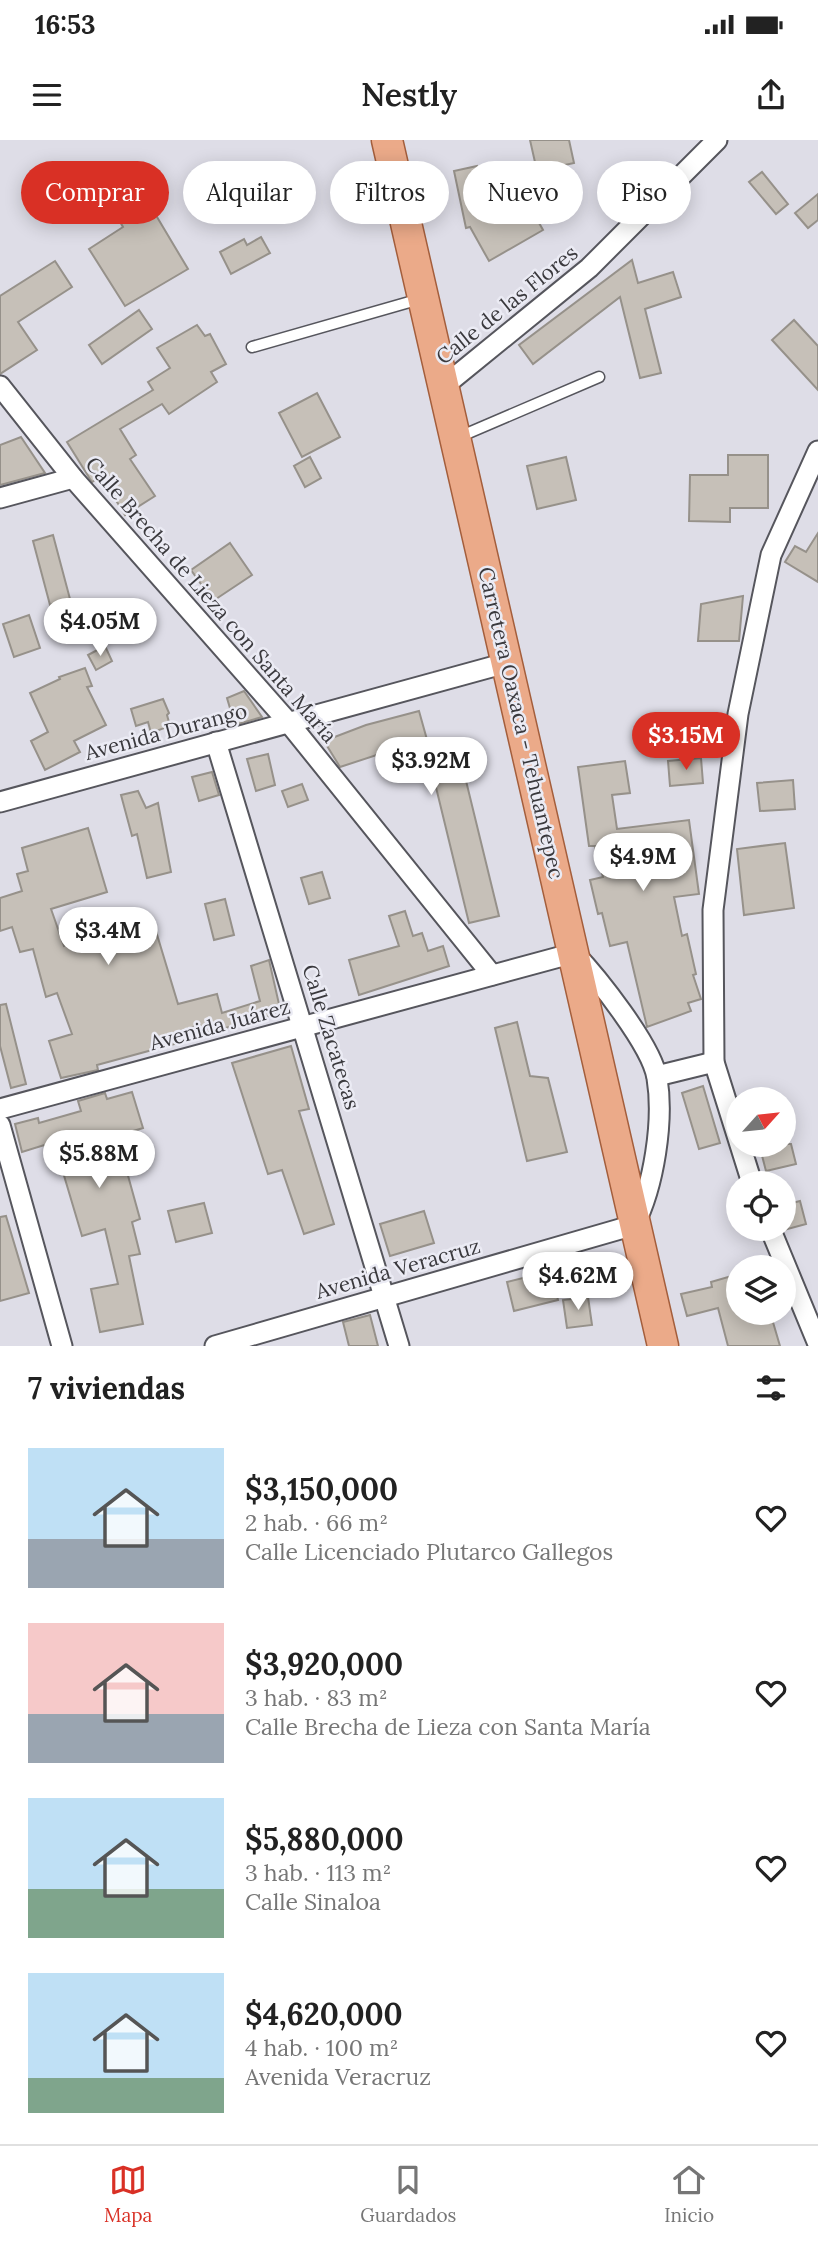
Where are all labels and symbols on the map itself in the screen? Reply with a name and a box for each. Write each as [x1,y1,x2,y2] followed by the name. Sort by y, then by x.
[430,239,583,370] street label: Calle de las Flores
[80,451,343,748] street label: Calle Brecha de Lieza con Santa María
[472,564,571,881] street label: Carretera Oaxaca - Tehuantepec
[43,598,157,658] pin: $4.05M
[81,697,250,766] street label: Avenida Durango
[629,712,743,772] pin: $3.15M
[374,738,488,797] pin: $3.92M
[594,834,692,893] pin: $4.9M
[59,908,157,967] pin: $3.4M
[297,961,366,1113] street label: Calle Zacatecas
[146,993,293,1057] street label: Avenida Juárez
[726,1087,796,1157] north arrow
[42,1130,156,1190] pin: $5.88M
[312,1232,483,1305] street label: Avenida Veracruz
[521,1252,635,1312] pin: $4.62M

